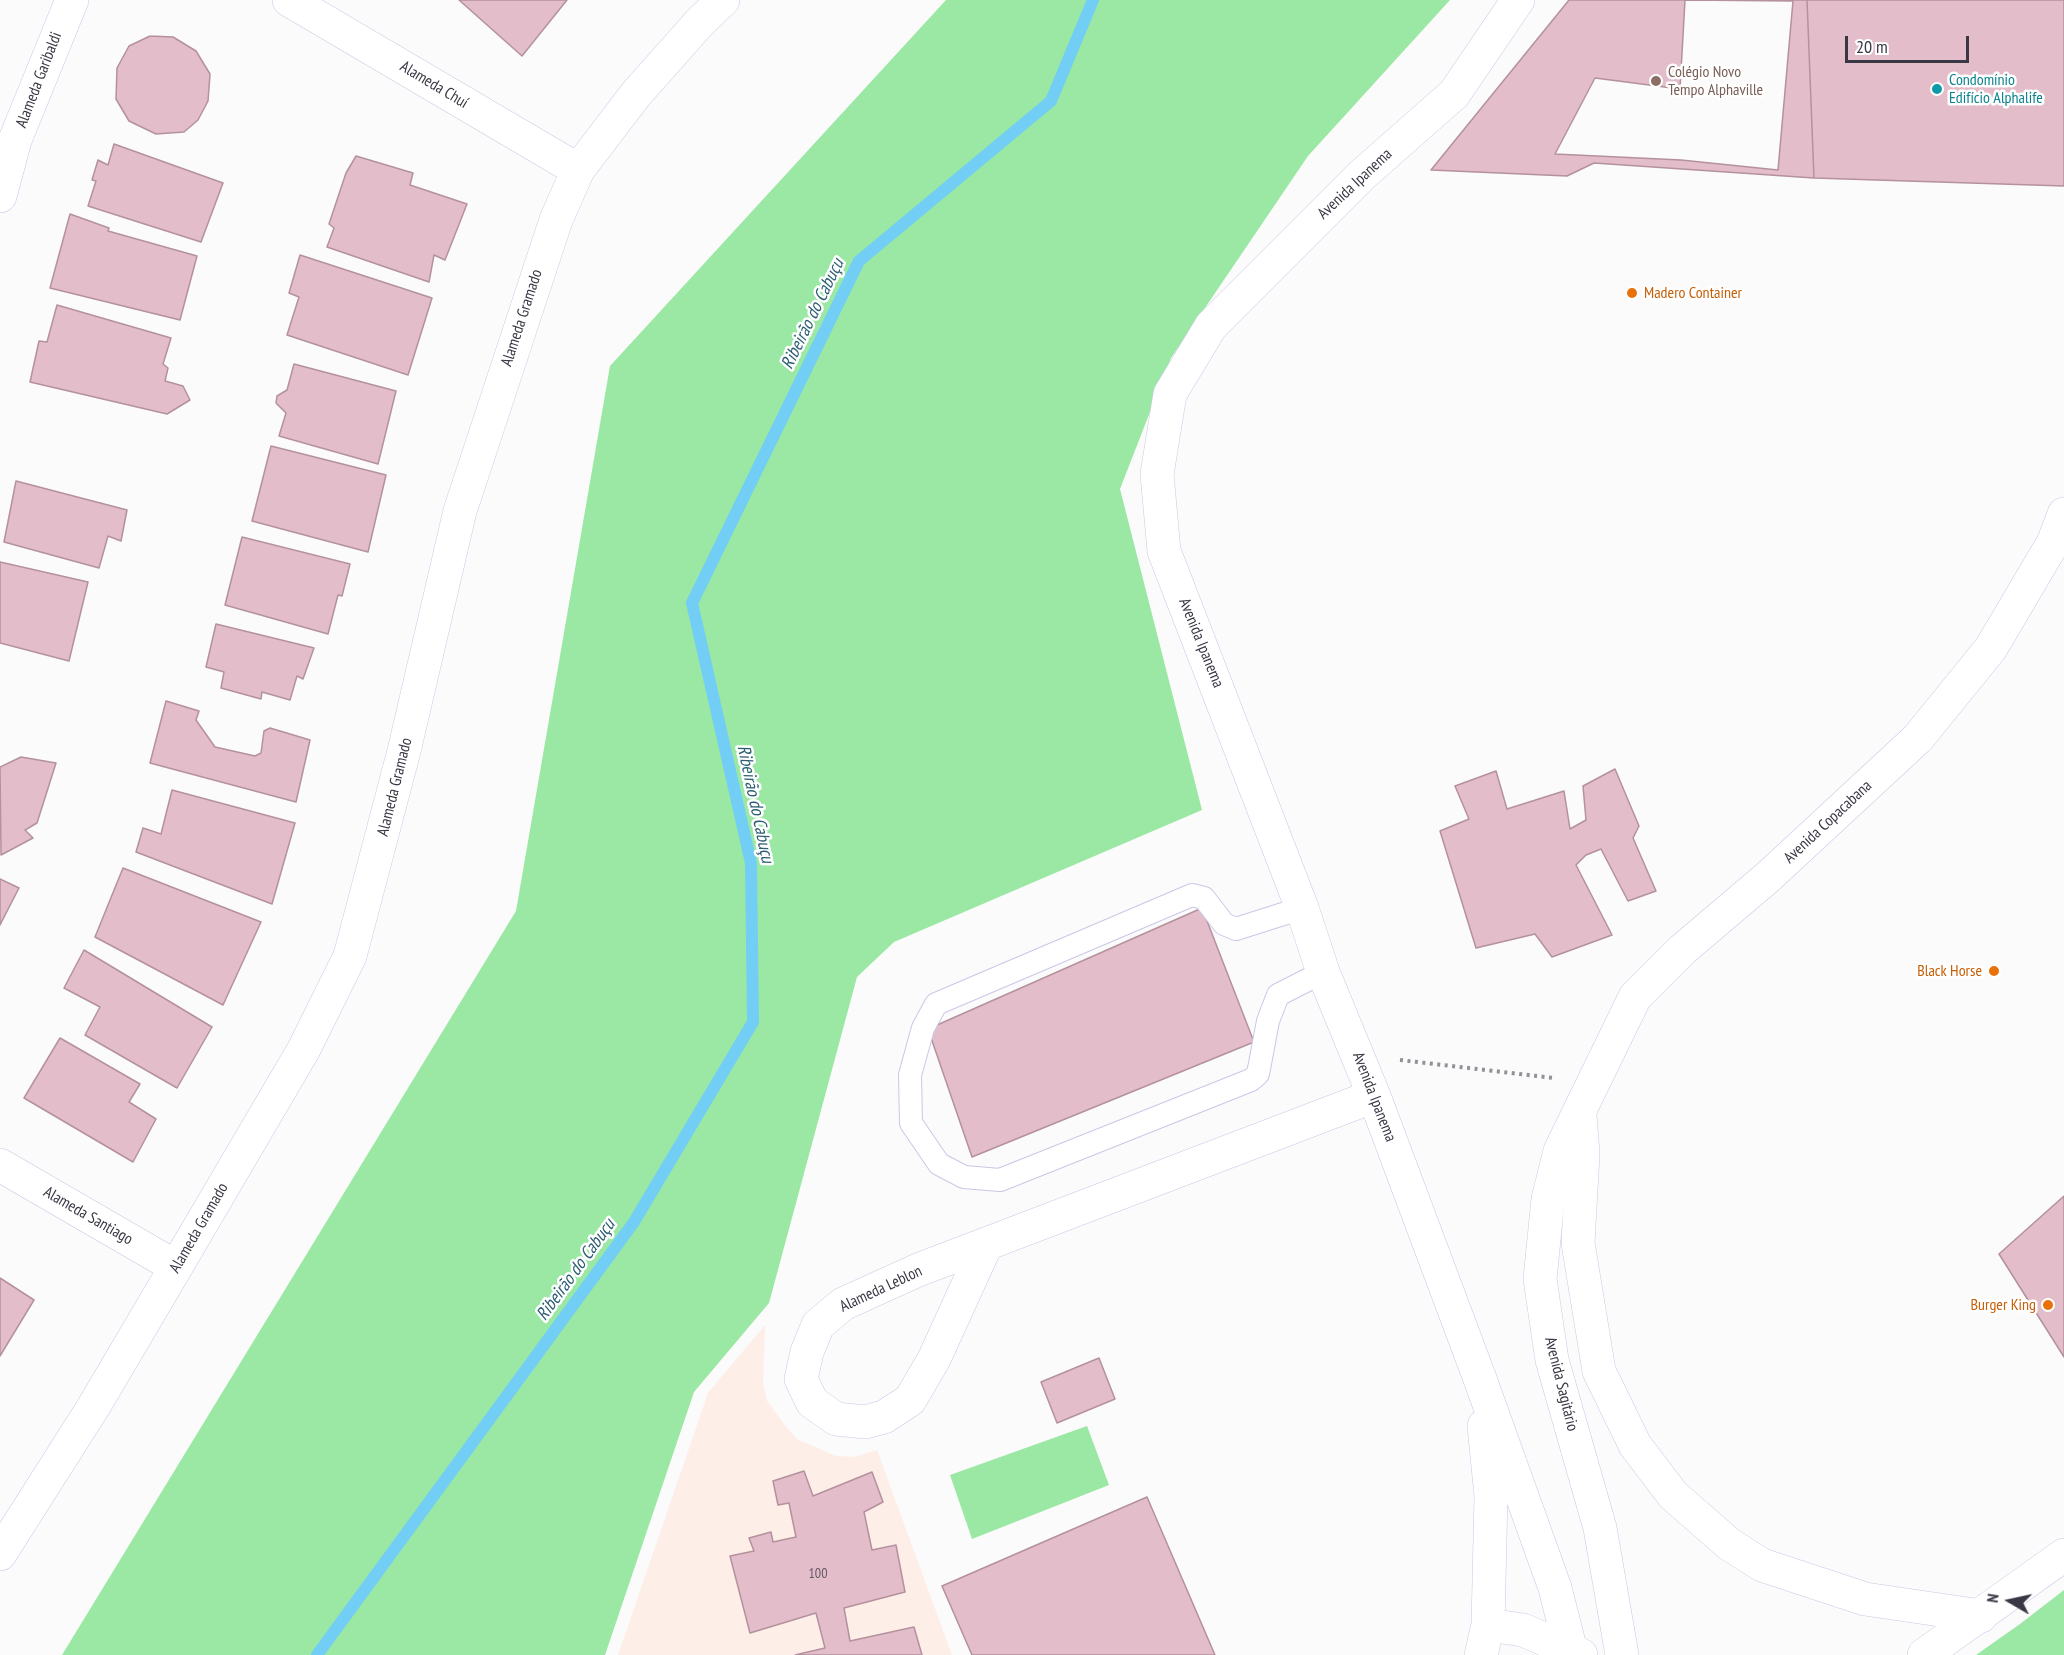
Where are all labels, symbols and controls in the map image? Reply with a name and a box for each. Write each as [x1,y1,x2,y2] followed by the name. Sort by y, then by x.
[1848,24,1972,62] scale bar
[12,29,66,131] street label: Alameda Garibaldi
[1856,35,1888,58] text: 20 m
[396,57,472,113] street label: Alameda Chuí
[1668,62,1763,100] place label: Colégio Novo Tempo Alphaville
[1949,70,2043,108] place label: Condomínio Edifício Alphalife
[1649,74,1663,88] marker: Colégio Novo Tempo Alphaville
[1930,82,1944,96] marker: Condomínio Edifício Alphalife
[1314,145,1396,223] street label: Avenida Ipanema
[777,255,849,373] water label: Ribeirão do Cabuçu
[497,267,547,369] street label: Alameda Gramado
[1644,283,1742,303] place label: Madero Container
[1625,286,1639,300] marker: Madero Container
[1174,596,1228,690] street label: Avenida Ipanema
[373,736,417,838] street label: Alameda Gramado
[732,743,778,865] water label: Ribeirão do Cabuçu
[1780,776,1876,868] street label: Avenida Copacabana
[1917,961,1982,981] place label: Black Horse
[1987,964,2001,978] marker: Black Horse
[1348,1049,1400,1145] street label: Avenida Ipanema
[165,1180,233,1276] street label: Alameda Gramado
[40,1183,136,1249] street label: Alameda Santiago
[532,1215,620,1325] water label: Ribeirão do Cabuçu
[837,1262,925,1316] street label: Alameda Leblon
[1971,1295,2036,1315] place label: Burger King
[2041,1298,2055,1312] marker: Burger King
[1540,1335,1582,1433] street label: Avenida Sagitário
[809,1566,827,1582] house number: 100
[1980,1571,2040,1631] north arrow
[1982,1592,2003,1604] text: N

